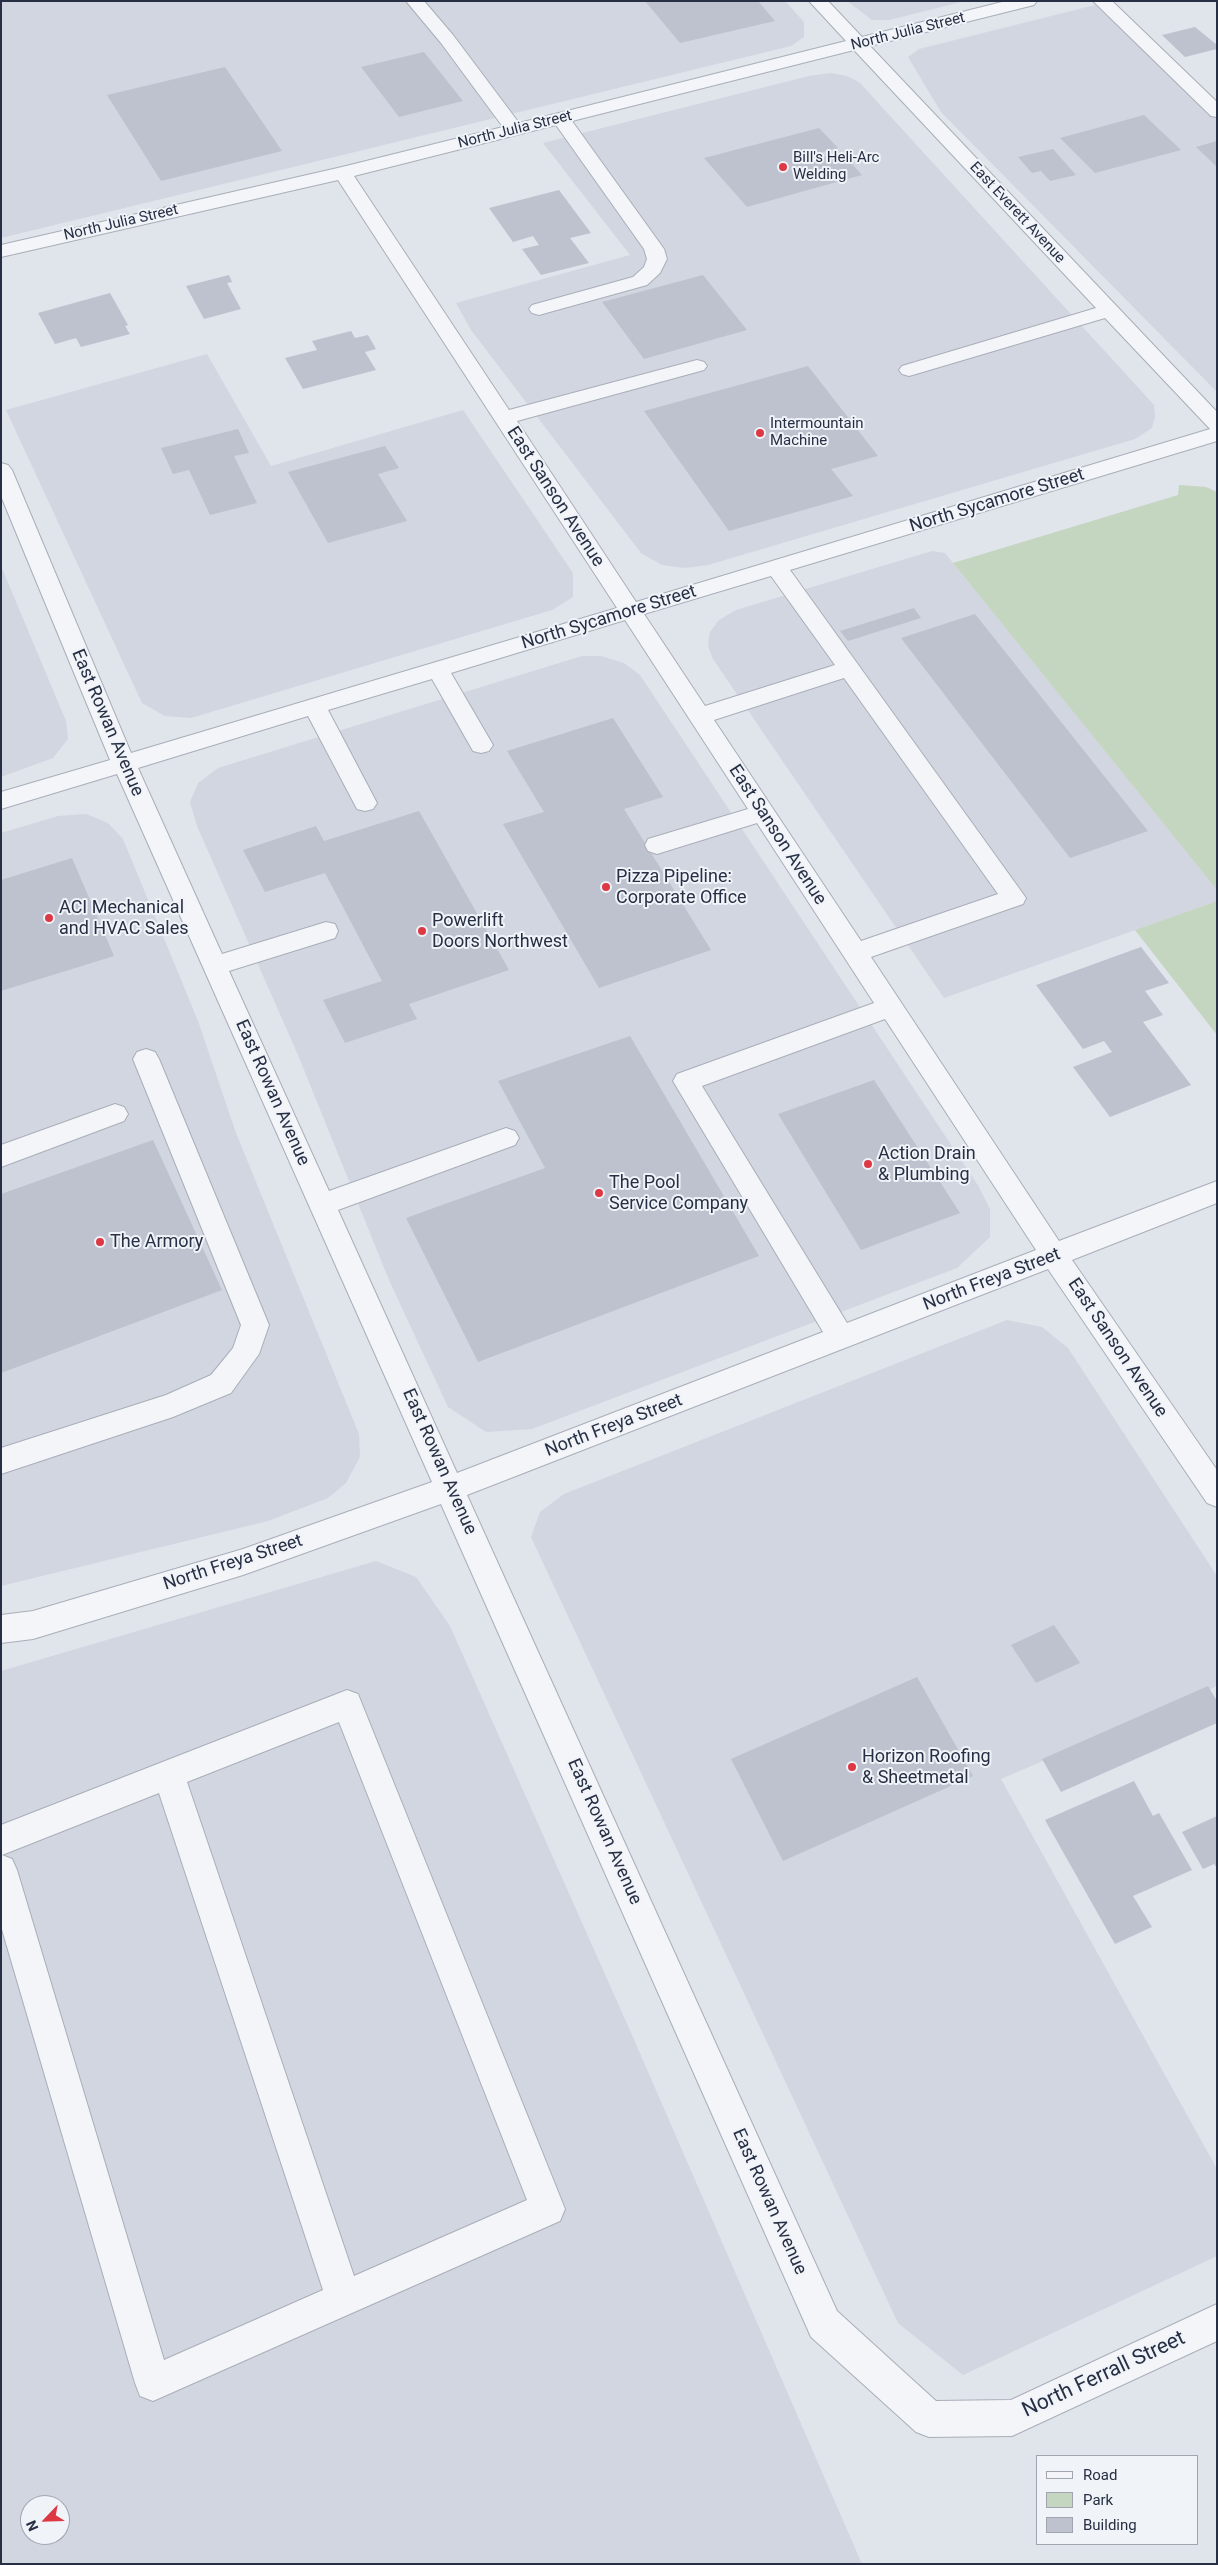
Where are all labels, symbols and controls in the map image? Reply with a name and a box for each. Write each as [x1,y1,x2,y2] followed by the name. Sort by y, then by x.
[849,9,967,55] street label: North Julia Street
[456,107,574,153] street label: North Julia Street
[793,149,879,184] place label: Bill's Heli-Arc Welding
[965,159,1069,267] street label: East Everett Avenue
[777,161,789,173] marker: Bill's Heli-Arc Welding
[62,201,180,245] street label: North Julia Street
[770,415,864,450] place label: Intermountain Machine
[502,423,608,571] street label: East Sanson Avenue
[754,427,766,439] marker: Intermountain Machine
[907,464,1087,538] street label: North Sycamore Street
[519,581,699,655] street label: North Sycamore Street
[66,646,148,800] street label: East Rowan Avenue
[724,761,830,909] street label: East Sanson Avenue
[616,866,747,909] place label: Pizza Pipeline: Corporate Office
[600,881,612,893] marker: Pizza Pipeline: Corporate Office
[59,897,189,940] place label: ACI Mechanical and HVAC Sales
[432,910,568,952] place label: Powerlift Doors Northwest
[43,912,55,924] marker: ACI Mechanical and HVAC Sales
[416,925,428,937] marker: Powerlift Doors Northwest
[230,1017,314,1169] street label: East Rowan Avenue
[878,1143,976,1186] place label: Action Drain & Plumbing
[862,1158,874,1170] marker: Action Drain & Plumbing
[609,1172,748,1214] place label: The Pool Service Company
[593,1187,605,1199] marker: The Pool Service Company
[110,1231,203,1253] place label: The Armory
[94,1236,106,1248] marker: The Armory
[920,1244,1064,1316] street label: North Freya Street
[1062,1274,1172,1422] street label: East Sanson Avenue
[397,1386,481,1538] street label: East Rowan Avenue
[542,1390,686,1462] street label: North Freya Street
[161,1530,305,1596] street label: North Freya Street
[862,1746,991,1788] place label: Horizon Roofing & Sheetmetal
[562,1756,646,1908] street label: East Rowan Avenue
[846,1761,858,1773] marker: Horizon Roofing & Sheetmetal
[727,2126,811,2278] street label: East Rowan Avenue
[1019,2326,1189,2424] street label: North Ferrall Street
[1036,2455,1198,2545] legend
[1083,2466,1117,2484] text: Road
[1083,2491,1113,2509] text: Park
[20,2495,70,2545] north arrow
[1083,2516,1137,2534] text: Building
[23,2518,42,2533] text: N

